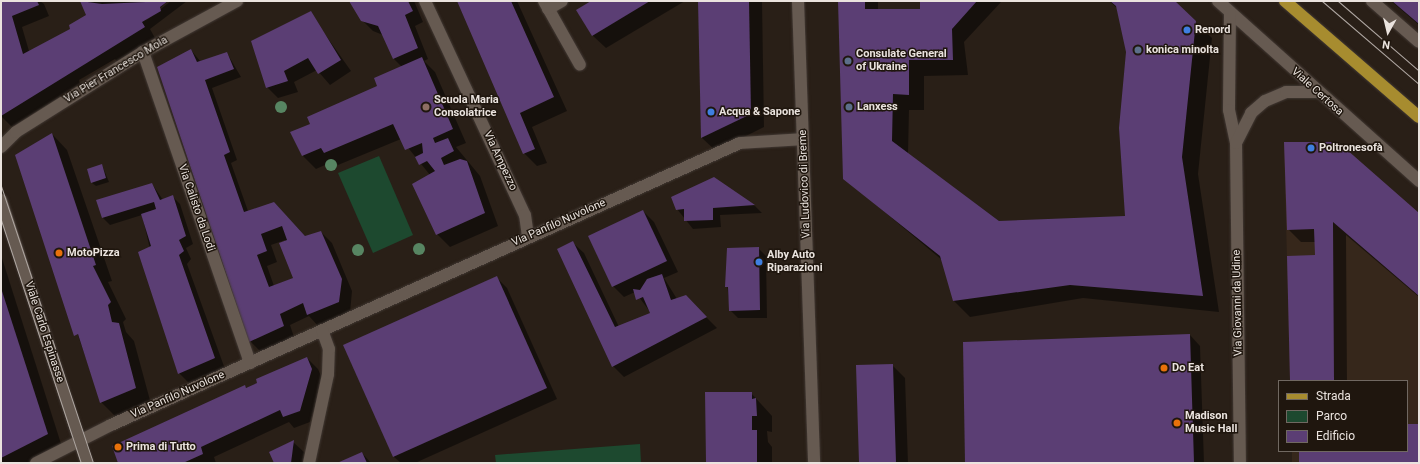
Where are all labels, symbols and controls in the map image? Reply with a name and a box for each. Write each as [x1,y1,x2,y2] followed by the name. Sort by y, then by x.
[1368,12,1408,52] north arrow
[1195,23,1230,37] place label: Renord
[1182,25,1192,35] marker: Renord
[62,34,170,106] street label: Via Pier Francesco Mola
[1382,37,1391,51] text: N
[1146,43,1219,57] place label: konica minolta
[1133,45,1143,55] marker: konica minolta
[856,48,947,74] place label: Consulate General of Ukraine
[843,56,853,66] marker: Consulate General of Ukraine
[1288,65,1346,119] street label: Viale Certosa
[434,94,499,120] place label: Scuola Maria Consolatrice
[857,100,898,114] place label: Lanxess
[421,102,431,112] marker: Scuola Maria Consolatrice
[844,102,854,112] marker: Lanxess
[719,105,800,119] place label: Acqua & Sapone
[706,107,716,117] marker: Acqua & Sapone
[480,129,520,193] street label: Via Ampezzo
[797,129,813,239] street label: Via Ludovico di Breme
[1319,141,1383,155] place label: Poltronesofà
[1306,143,1316,153] marker: Poltronesofà
[175,163,217,253] street label: Via Calisto da Lodi
[510,196,608,250] street label: Via Panfilo Nuvolone
[67,246,120,260] place label: MotoPizza
[54,248,64,258] marker: MotoPizza
[767,249,823,275] place label: Alby Auto Riparazioni
[1230,250,1246,356] street label: Via Giovanni da Udine
[754,257,764,267] marker: Alby Auto Riparazioni
[21,280,67,384] street label: Viale Carlo Espinasse
[1172,361,1204,375] place label: Do Eat
[1159,363,1169,373] marker: Do Eat
[129,368,227,422] street label: Via Panfilo Nuvolone
[1278,380,1408,452] legend
[1316,389,1351,403] text: Strada
[1316,409,1347,423] text: Parco
[1185,410,1237,436] place label: Madison Music Hall
[1172,418,1182,428] marker: Madison Music Hall
[1316,429,1355,443] text: Edificio
[126,440,196,454] place label: Prima di Tutto
[113,442,123,452] marker: Prima di Tutto

